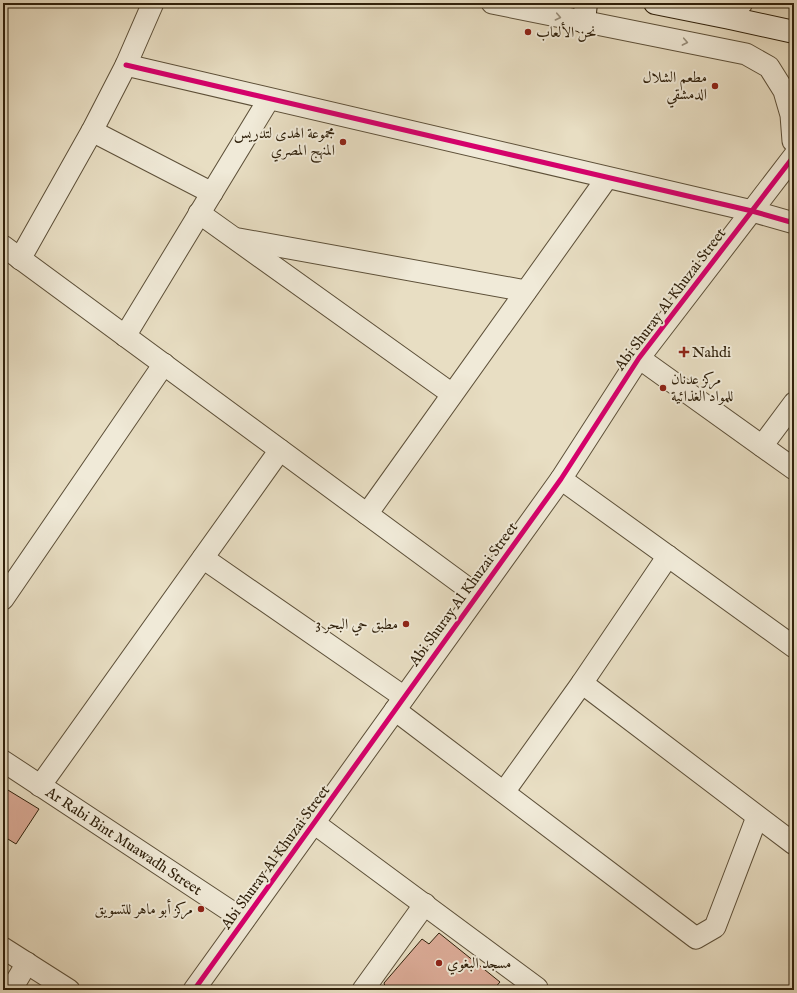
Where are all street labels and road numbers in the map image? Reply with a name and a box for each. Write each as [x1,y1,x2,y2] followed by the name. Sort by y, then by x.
[610,224,730,375] street label: Abi Shuray Al Khuzai Street
[404,519,522,671] street label: Abi Shuray Al Khuzai Street
[41,782,205,900] street label: Ar Rabi Bint Muawadh Street
[216,782,334,934] street label: Abi Shuray Al Khuzai Street

